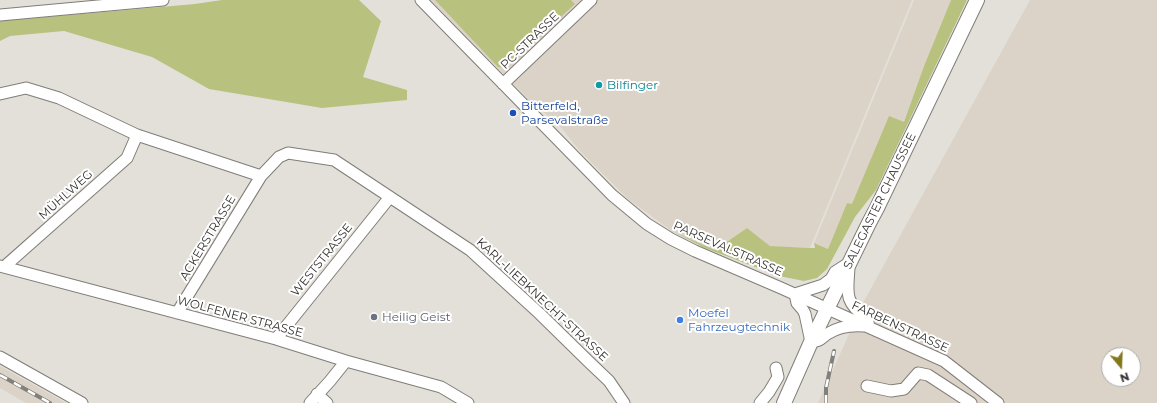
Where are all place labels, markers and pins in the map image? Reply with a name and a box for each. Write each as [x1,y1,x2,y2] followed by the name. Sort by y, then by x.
[607,78,658,92] place label: Bilfinger
[594,80,604,90] marker: Bilfinger
[521,99,608,127] place label: Bitterfeld, Parsevalstraße
[508,108,518,118] marker: Bitterfeld, Parsevalstraße
[688,306,790,334] place label: Moefel Fahrzeugtechnik
[382,310,451,324] place label: Heilig Geist
[369,312,379,322] marker: Heilig Geist
[675,315,685,325] marker: Moefel Fahrzeugtechnik

